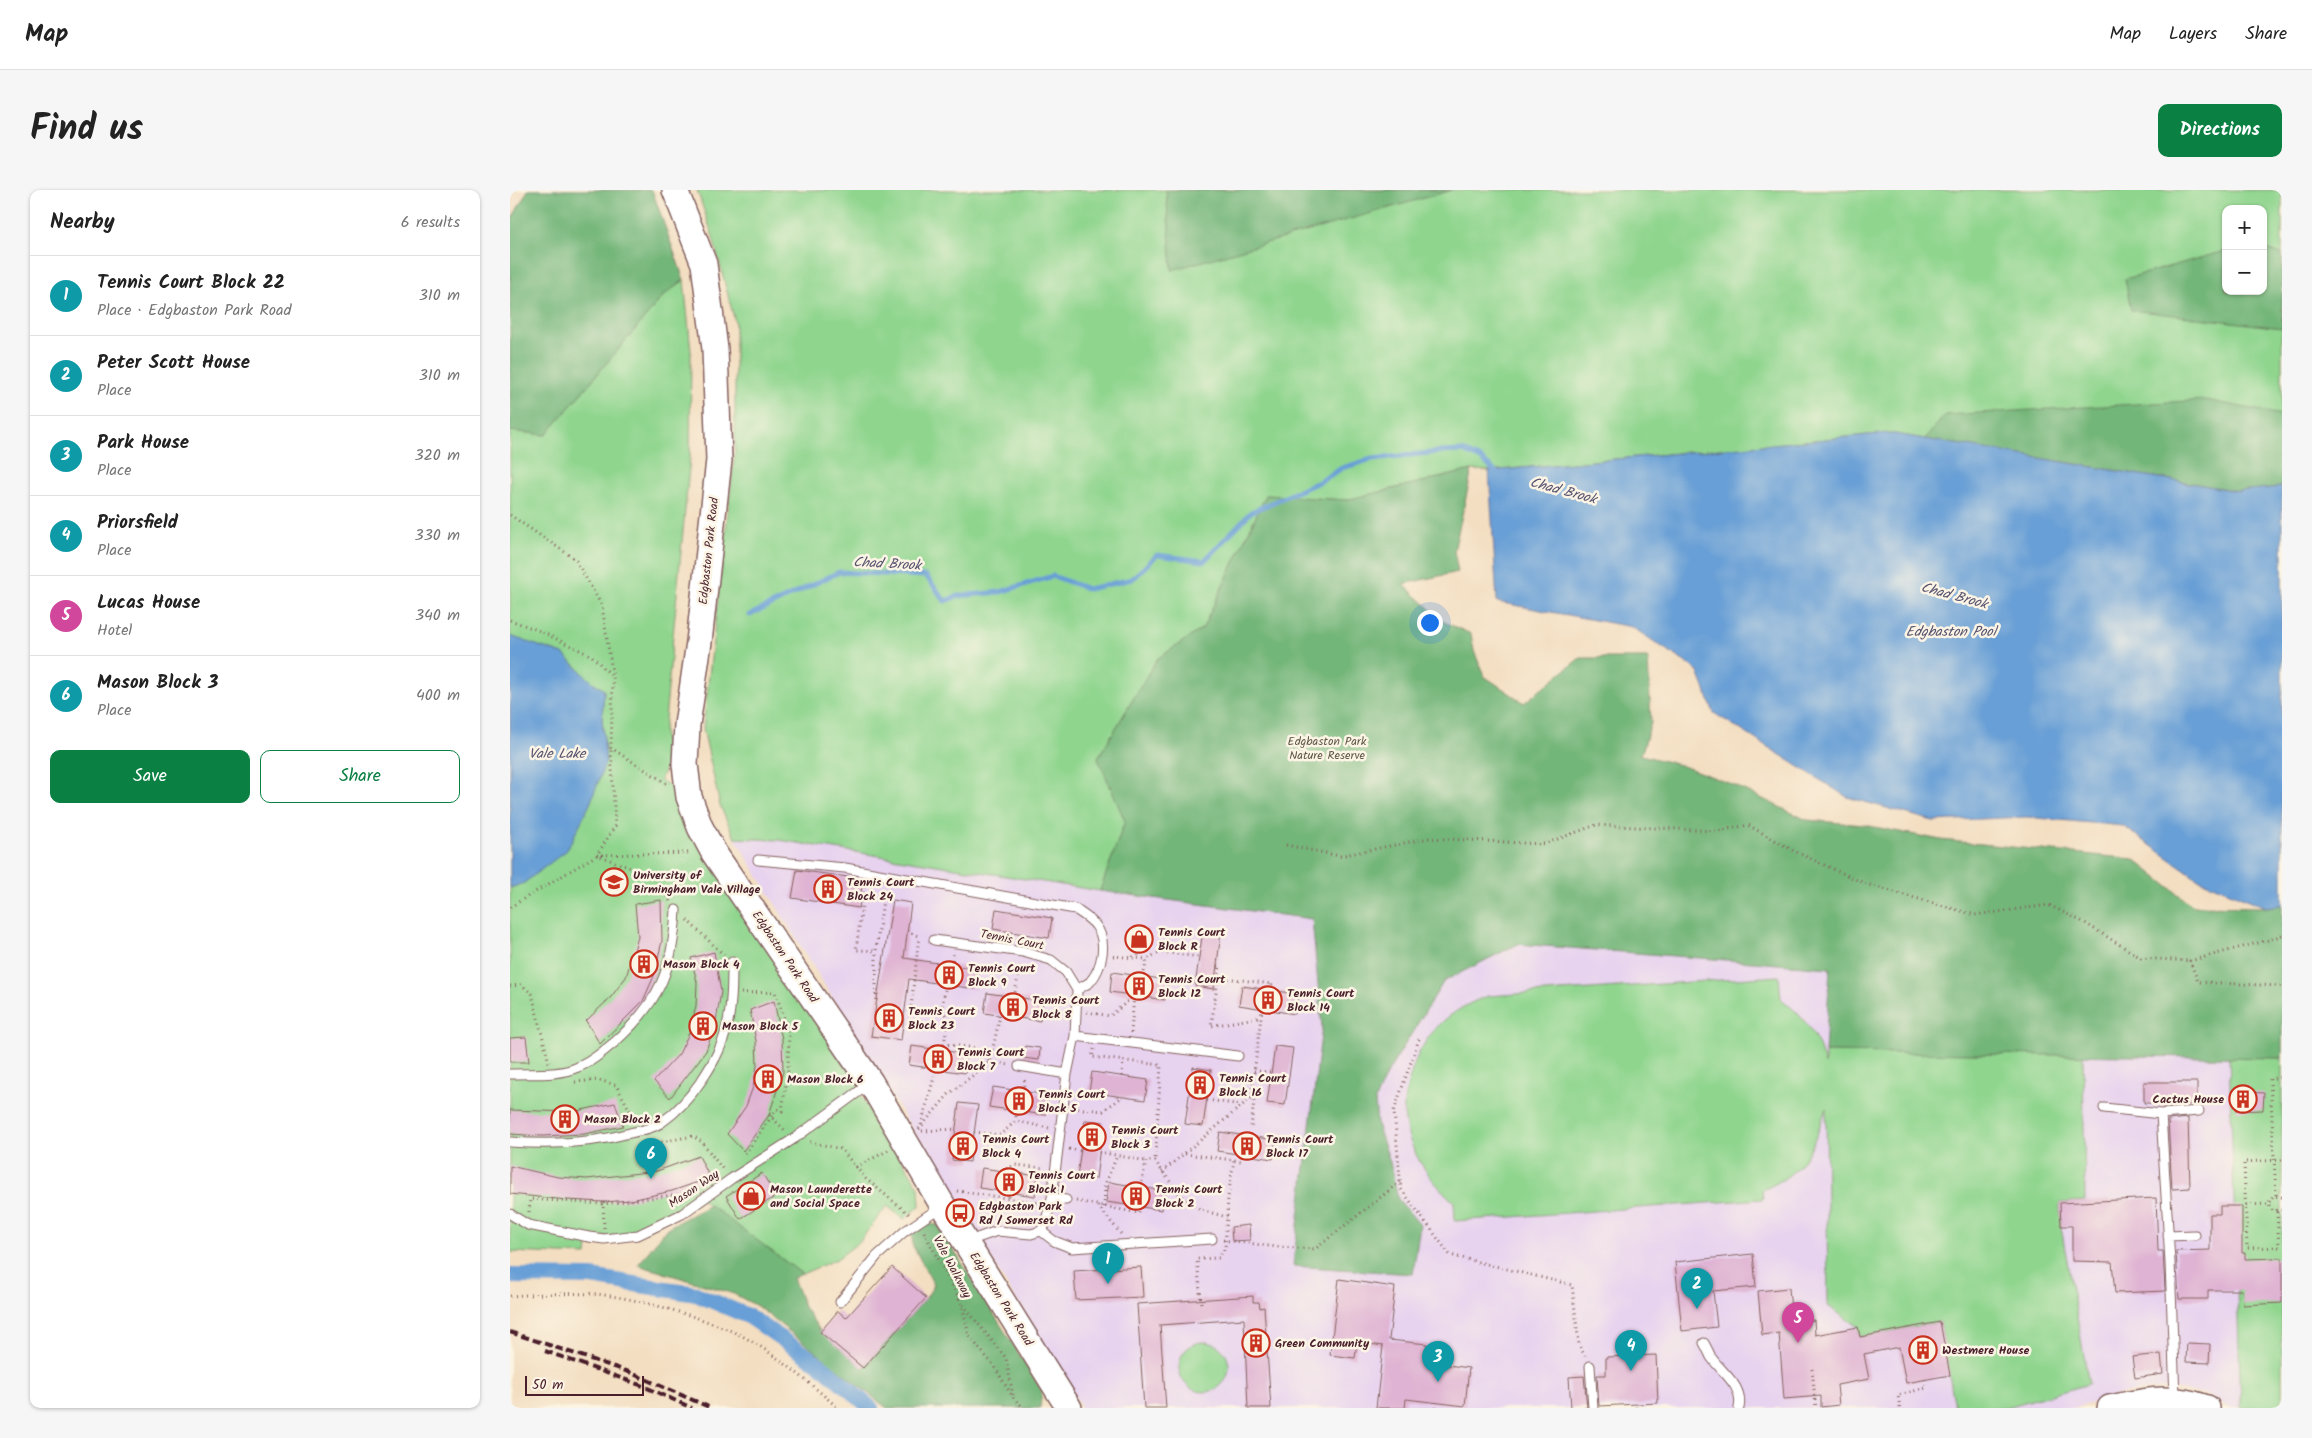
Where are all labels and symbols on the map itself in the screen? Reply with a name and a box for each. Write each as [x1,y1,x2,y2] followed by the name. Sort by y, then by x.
[1527,472,1601,511] water label: Chad Brook
[694,495,724,606] street label: Edgbaston Park Road
[853,551,924,577] water label: Chad Brook
[1918,577,1992,616] water label: Chad Brook
[1417,610,1443,636] your location
[1906,621,1999,643] water label: Edgbaston Pool
[1288,732,1367,765] park label: Edgbaston Park Nature Reserve
[529,743,587,765] water label: Vale Lake
[633,866,761,899] place label: University of Birmingham Vale Village
[599,867,629,897] school or university icon: University of Birmingham Vale Village
[847,873,915,906] place label: Tennis Court Block 24
[813,874,843,904] building icon: Tennis Court Block 24
[747,907,824,1008] street label: Edgbaston Park Road
[1158,923,1226,956] place label: Tennis Court Block R
[1124,924,1154,954] shop icon: Tennis Court Block R
[979,925,1046,956] street label: Tennis Court
[629,949,659,979] building icon: Mason Block 4
[663,955,740,974] place label: Mason Block 4
[968,959,1036,992] place label: Tennis Court Block 9
[934,960,964,990] building icon: Tennis Court Block 9
[1158,970,1226,1003] place label: Tennis Court Block 12
[1124,971,1154,1001] building icon: Tennis Court Block 12
[1287,984,1355,1017] place label: Tennis Court Block 14
[1253,985,1283,1015] building icon: Tennis Court Block 14
[1032,991,1100,1024] place label: Tennis Court Block 8
[998,992,1028,1022] building icon: Tennis Court Block 8
[908,1002,976,1035] place label: Tennis Court Block 23
[874,1003,904,1033] building icon: Tennis Court Block 23
[688,1011,718,1041] building icon: Mason Block 5
[722,1017,799,1036] place label: Mason Block 5
[957,1043,1025,1076] place label: Tennis Court Block 7
[923,1044,953,1074] building icon: Tennis Court Block 7
[753,1064,783,1094] building icon: Mason Block 6
[1219,1069,1287,1102] place label: Tennis Court Block 16
[787,1070,864,1089] place label: Mason Block 6
[1185,1070,1215,1100] building icon: Tennis Court Block 16
[2228,1084,2258,1114] building icon: Cactus House
[1038,1085,1106,1118] place label: Tennis Court Block 5
[1004,1086,1034,1116] building icon: Tennis Court Block 5
[2153,1090,2224,1109] place label: Cactus House
[550,1104,580,1134] building icon: Mason Block 2
[584,1110,661,1129] place label: Mason Block 2
[1111,1121,1179,1154] place label: Tennis Court Block 3
[1077,1122,1107,1152] building icon: Tennis Court Block 3
[982,1130,1050,1163] place label: Tennis Court Block 4
[1266,1130,1334,1163] place label: Tennis Court Block 17
[948,1131,978,1161] building icon: Tennis Court Block 4
[1232,1131,1262,1161] building icon: Tennis Court Block 17
[635,1138,667,1179] pin: 6
[665,1165,723,1213] street label: Mason Way
[1028,1166,1096,1199] place label: Tennis Court Block 1
[994,1167,1024,1197] building icon: Tennis Court Block 1
[770,1180,872,1213] place label: Mason Launderette and Social Space
[1155,1180,1223,1213] place label: Tennis Court Block 2
[736,1181,766,1211] shop icon: Mason Launderette and Social Space
[1121,1181,1151,1211] building icon: Tennis Court Block 2
[979,1197,1073,1230] place label: Edgbaston Park Rd / Somerset Rd
[945,1198,975,1228] bus stop icon: Edgbaston Park Rd / Somerset Rd
[928,1232,977,1302] street label: Vale Walkway
[1092,1243,1124,1284] pin: 1
[964,1248,1038,1351] street label: Edgbaston Park Road
[1681,1268,1713,1309] pin: 2
[1782,1302,1814,1343] pin: 5
[1241,1328,1271,1358] building icon: Green Community
[1615,1330,1647,1371] pin: 4
[1275,1334,1370,1353] place label: Green Community
[1908,1335,1938,1365] building icon: Westmere House
[1422,1341,1454,1382] pin: 3
[1942,1341,2030,1360] place label: Westmere House
[525,1373,644,1396] scale bar

